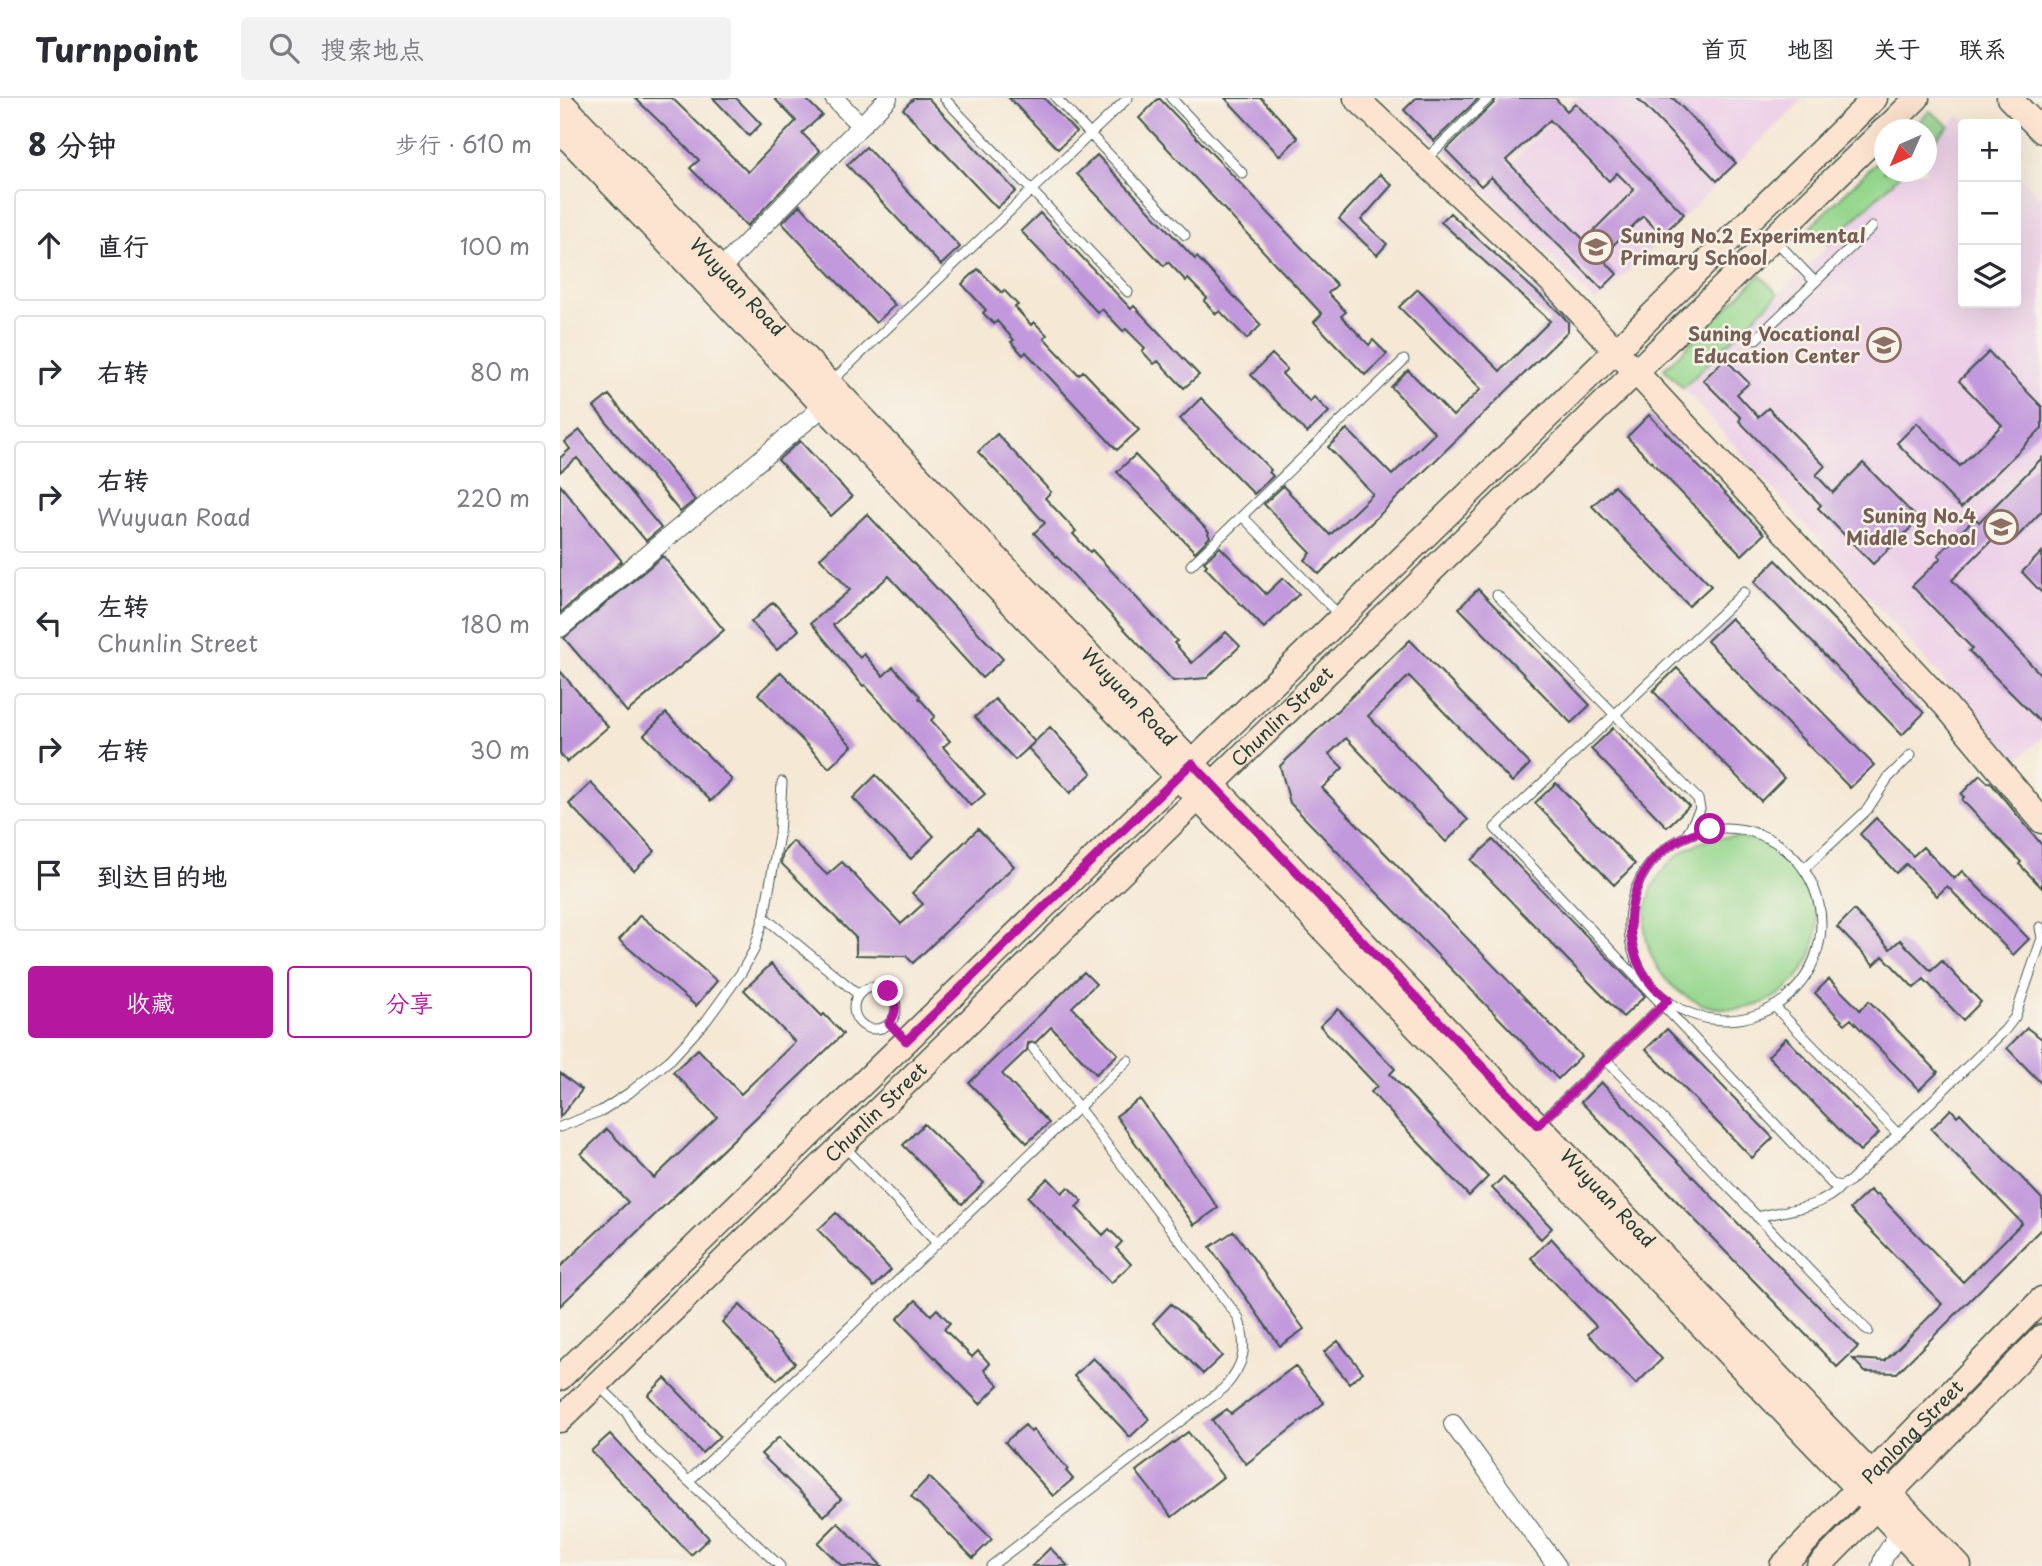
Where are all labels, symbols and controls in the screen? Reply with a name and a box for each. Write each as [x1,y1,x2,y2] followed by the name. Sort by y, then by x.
[241,17,731,80] search box
[35,23,199,73] text: Turnpoint
[265,29,303,67] icon: search
[321,29,425,68] text: 搜索地点
[1701,30,1749,66] text: 首页
[1787,30,1835,66] text: 地图
[1873,30,1921,66] text: 关于
[1959,30,2007,66] text: 联系
[1874,119,1937,182] north arrow
[1958,119,2021,308] map controls
[1958,119,2021,182] button: +
[28,121,116,166] text: 8 分钟
[395,126,532,161] text: 步行 · 610 m
[1958,182,2021,245] button: −
[1620,221,1866,271] place label: Suning No.2 Experimental Primary School
[30,226,68,264] icon: ahead
[97,226,149,265] text: 直行
[460,228,530,263] text: 100 m
[1577,228,1615,266] school or university icon: Suning No.2 Experimental Primary School
[684,230,792,342] street label: Wuyuan Road
[1958,245,2021,308] button: layers
[1688,319,1860,369] place label: Suning Vocational Education Center
[1865,326,1903,364] school or university icon: Suning Vocational Education Center
[30,352,68,390] icon: right
[97,352,149,391] text: 右转
[470,354,530,389] text: 80 m
[97,460,149,499] text: 右转
[30,478,68,516] icon: right
[456,480,530,515] text: 220 m
[97,499,251,534] text: Wuyuan Road
[1846,501,1976,551] place label: Suning No.4 Middle School
[1982,508,2020,546] school or university icon: Suning No.4 Middle School
[97,586,149,625] text: 左转
[30,604,68,642] icon: left
[461,606,530,641] text: 180 m
[97,625,258,660] text: Chunlin Street
[1076,641,1184,752] street label: Wuyuan Road
[1224,659,1339,772] street label: Chunlin Street
[30,730,68,768] icon: right
[97,730,149,769] text: 右转
[469,732,530,767] text: 30 m
[1694,813,1725,844] route start
[30,856,68,894] icon: arrive
[97,856,227,895] text: 到达目的地
[28,966,273,1038] button: 收藏
[287,966,532,1038] button: 分享
[872,975,903,1006] route end
[818,1055,933,1168] street label: Chunlin Street
[1554,1142,1662,1253] street label: Wuyuan Road
[1855,1373,1969,1489] street label: Panlong Street

